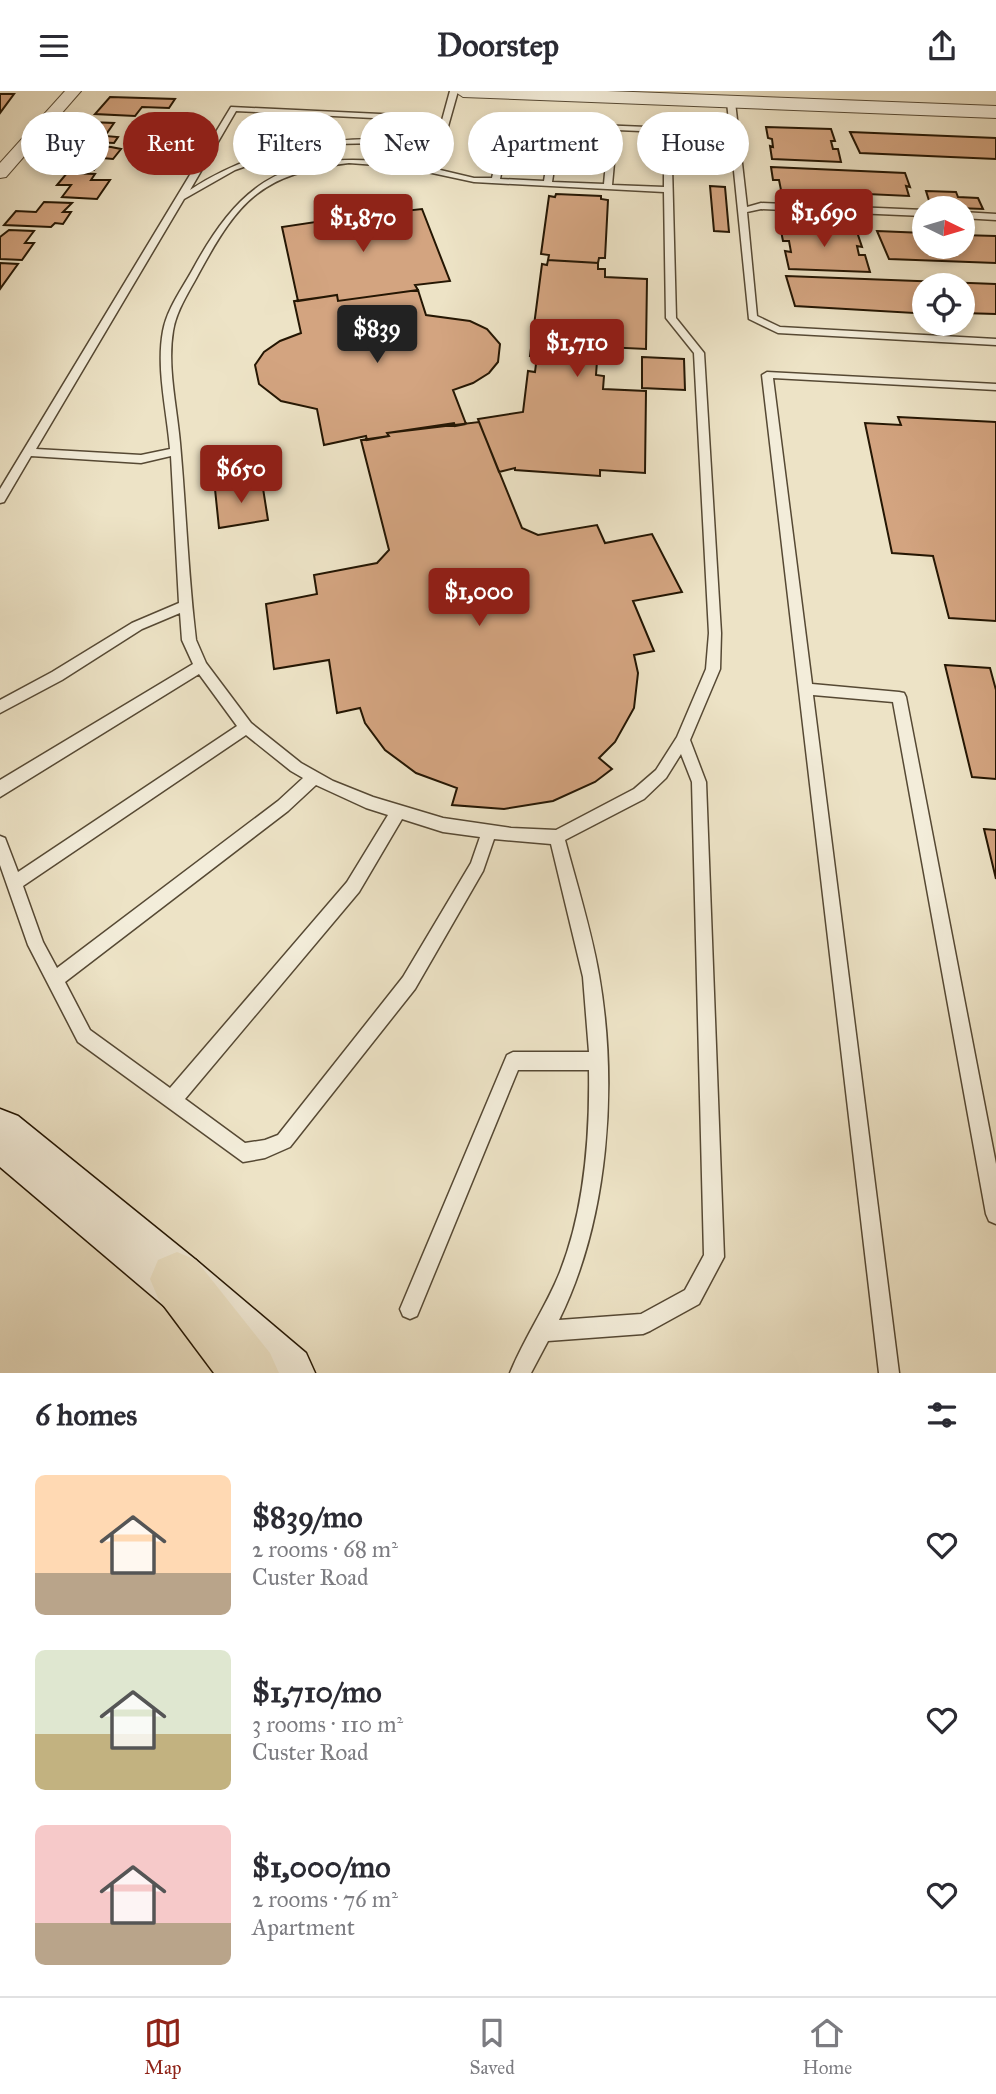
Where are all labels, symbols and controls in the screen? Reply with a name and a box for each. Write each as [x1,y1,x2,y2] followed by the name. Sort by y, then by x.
[437,26,559,65] text: Doorstep
[35,27,73,65] icon: menu
[923,27,961,65] icon: share
[21,112,109,175] chip: Buy
[123,112,219,175] chip: Rent
[233,112,346,175] chip: Filters
[360,112,454,175] chip: New
[468,112,623,175] chip: Apartment
[637,112,749,175] chip: House
[767,190,881,249] pin: $1,690
[306,195,420,254] pin: $1,870
[912,196,975,259] north arrow
[912,196,975,336] map controls
[791,198,857,226] text: $1,690
[330,203,396,231] text: $1,870
[912,273,975,336] button: locate
[336,306,418,365] pin: $839
[353,314,401,342] text: $839
[520,320,634,379] pin: $1,710
[546,328,608,356] text: $1,710
[200,445,282,505] pin: $650
[216,454,266,482] text: $650
[422,568,536,628] pin: $1,000
[445,577,514,605] text: $1,000
[923,1396,961,1434] icon: filters
[35,1397,137,1433] text: 6 homes
[252,1499,363,1535] text: $839/mo
[91,1503,175,1587] icon: home
[923,1526,961,1564] icon: heart
[252,1535,398,1563] text: 2 rooms · 68 m²
[252,1563,369,1591] text: Custer Road
[252,1674,382,1710] text: $1,710/mo
[91,1678,175,1762] icon: home
[923,1701,961,1739] icon: heart
[252,1710,403,1738] text: 3 rooms · 110 m²
[252,1738,369,1766] text: Custer Road
[252,1849,391,1885] text: $1,000/mo
[91,1853,175,1937] icon: home
[923,1876,961,1914] icon: heart
[252,1885,398,1913] text: 2 rooms · 76 m²
[252,1913,355,1941] text: Apartment
[144,2014,182,2079] tab: Map
[470,2014,515,2079] tab: Saved
[802,2014,852,2079] tab: Home

